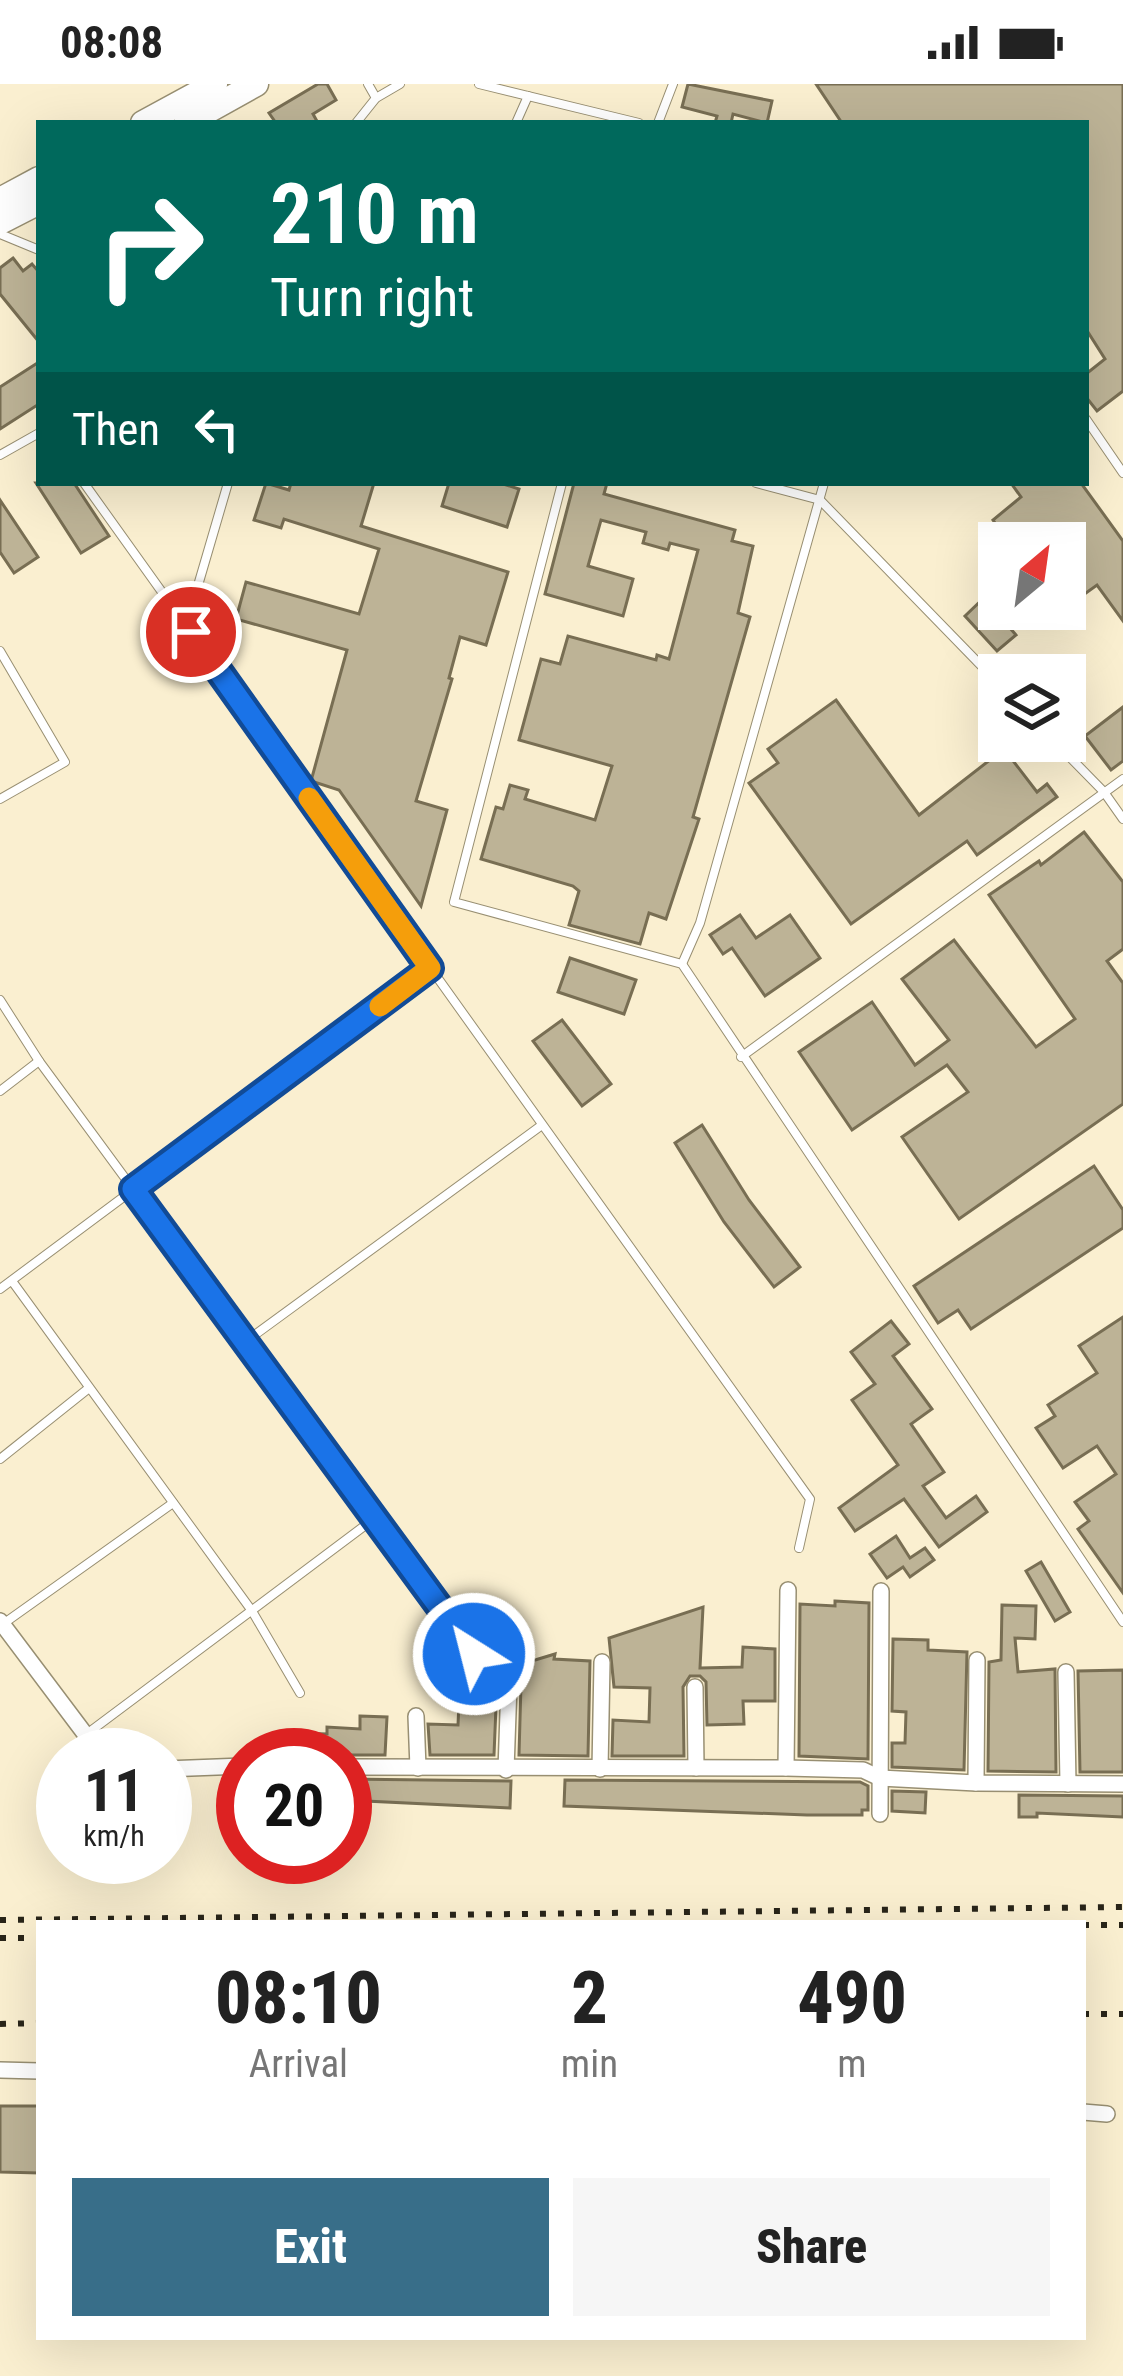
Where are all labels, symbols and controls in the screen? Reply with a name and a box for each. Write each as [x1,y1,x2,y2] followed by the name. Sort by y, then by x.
[60,16,163,69] text: 08:08
[270,165,479,264] text: 210 m
[72,168,228,324] icon: right
[270,266,474,329] text: Turn right
[184,396,250,462] icon: left
[72,403,160,456] text: Then
[978,522,1086,630] north arrow
[978,522,1086,762] map controls
[140,581,242,683] pin
[158,599,224,665] icon: arrive
[978,654,1086,762] button: layers
[411,1591,537,1717] position arrow
[216,1728,372,1884] speed limit sign: 20
[84,1755,144,1826] text: 11
[83,1818,145,1853] text: km/h
[215,1956,382,2041] text: 08:10
[571,1956,608,2041] text: 2
[797,1956,907,2041] text: 490
[249,2041,348,2087] text: Arrival
[561,2041,618,2087] text: min
[837,2041,867,2087] text: m
[72,2178,549,2316] button: Exit
[573,2178,1050,2316] button: Share

